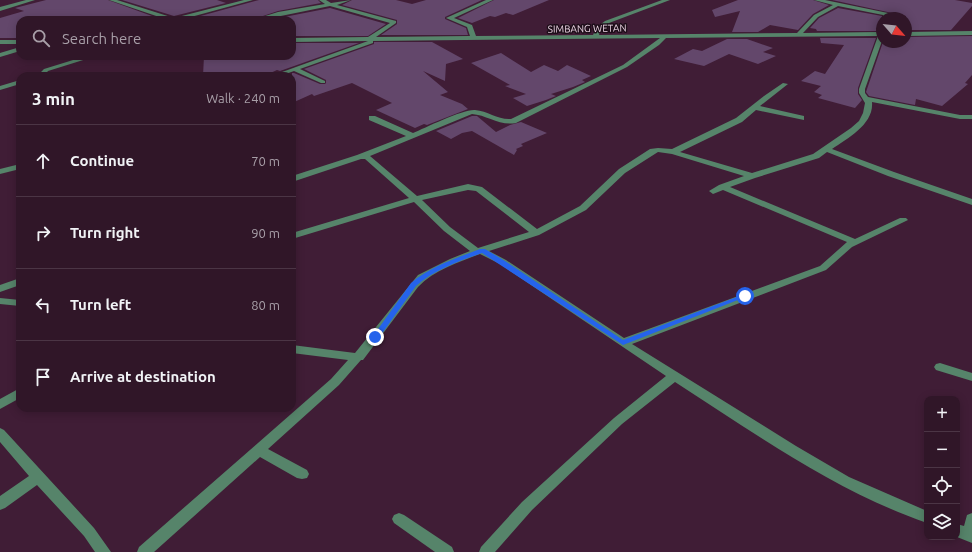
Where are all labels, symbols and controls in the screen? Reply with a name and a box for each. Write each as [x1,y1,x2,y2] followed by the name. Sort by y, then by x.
[876,12,912,48] north arrow
[16,16,296,60] search box
[547,22,627,35] street label: SIMBANG WETAN
[30,27,52,49] icon: search
[62,30,141,47] text: Search here
[32,89,75,108] text: 3 min
[206,91,280,105] text: Walk · 240 m
[32,150,54,172] icon: ahead
[70,152,134,169] text: Continue
[251,154,280,168] text: 70 m
[32,222,54,244] icon: right
[70,224,140,241] text: Turn right
[251,226,280,240] text: 90 m
[736,287,754,305] route start
[32,294,54,316] icon: left
[70,296,131,313] text: Turn left
[251,298,280,312] text: 80 m
[366,328,384,346] route end
[32,366,54,388] icon: arrive
[70,368,216,385] text: Arrive at destination
[924,396,960,540] map controls
[924,396,960,432] button: +
[924,432,960,468] button: −
[924,468,960,504] button: locate
[924,504,960,540] button: layers

